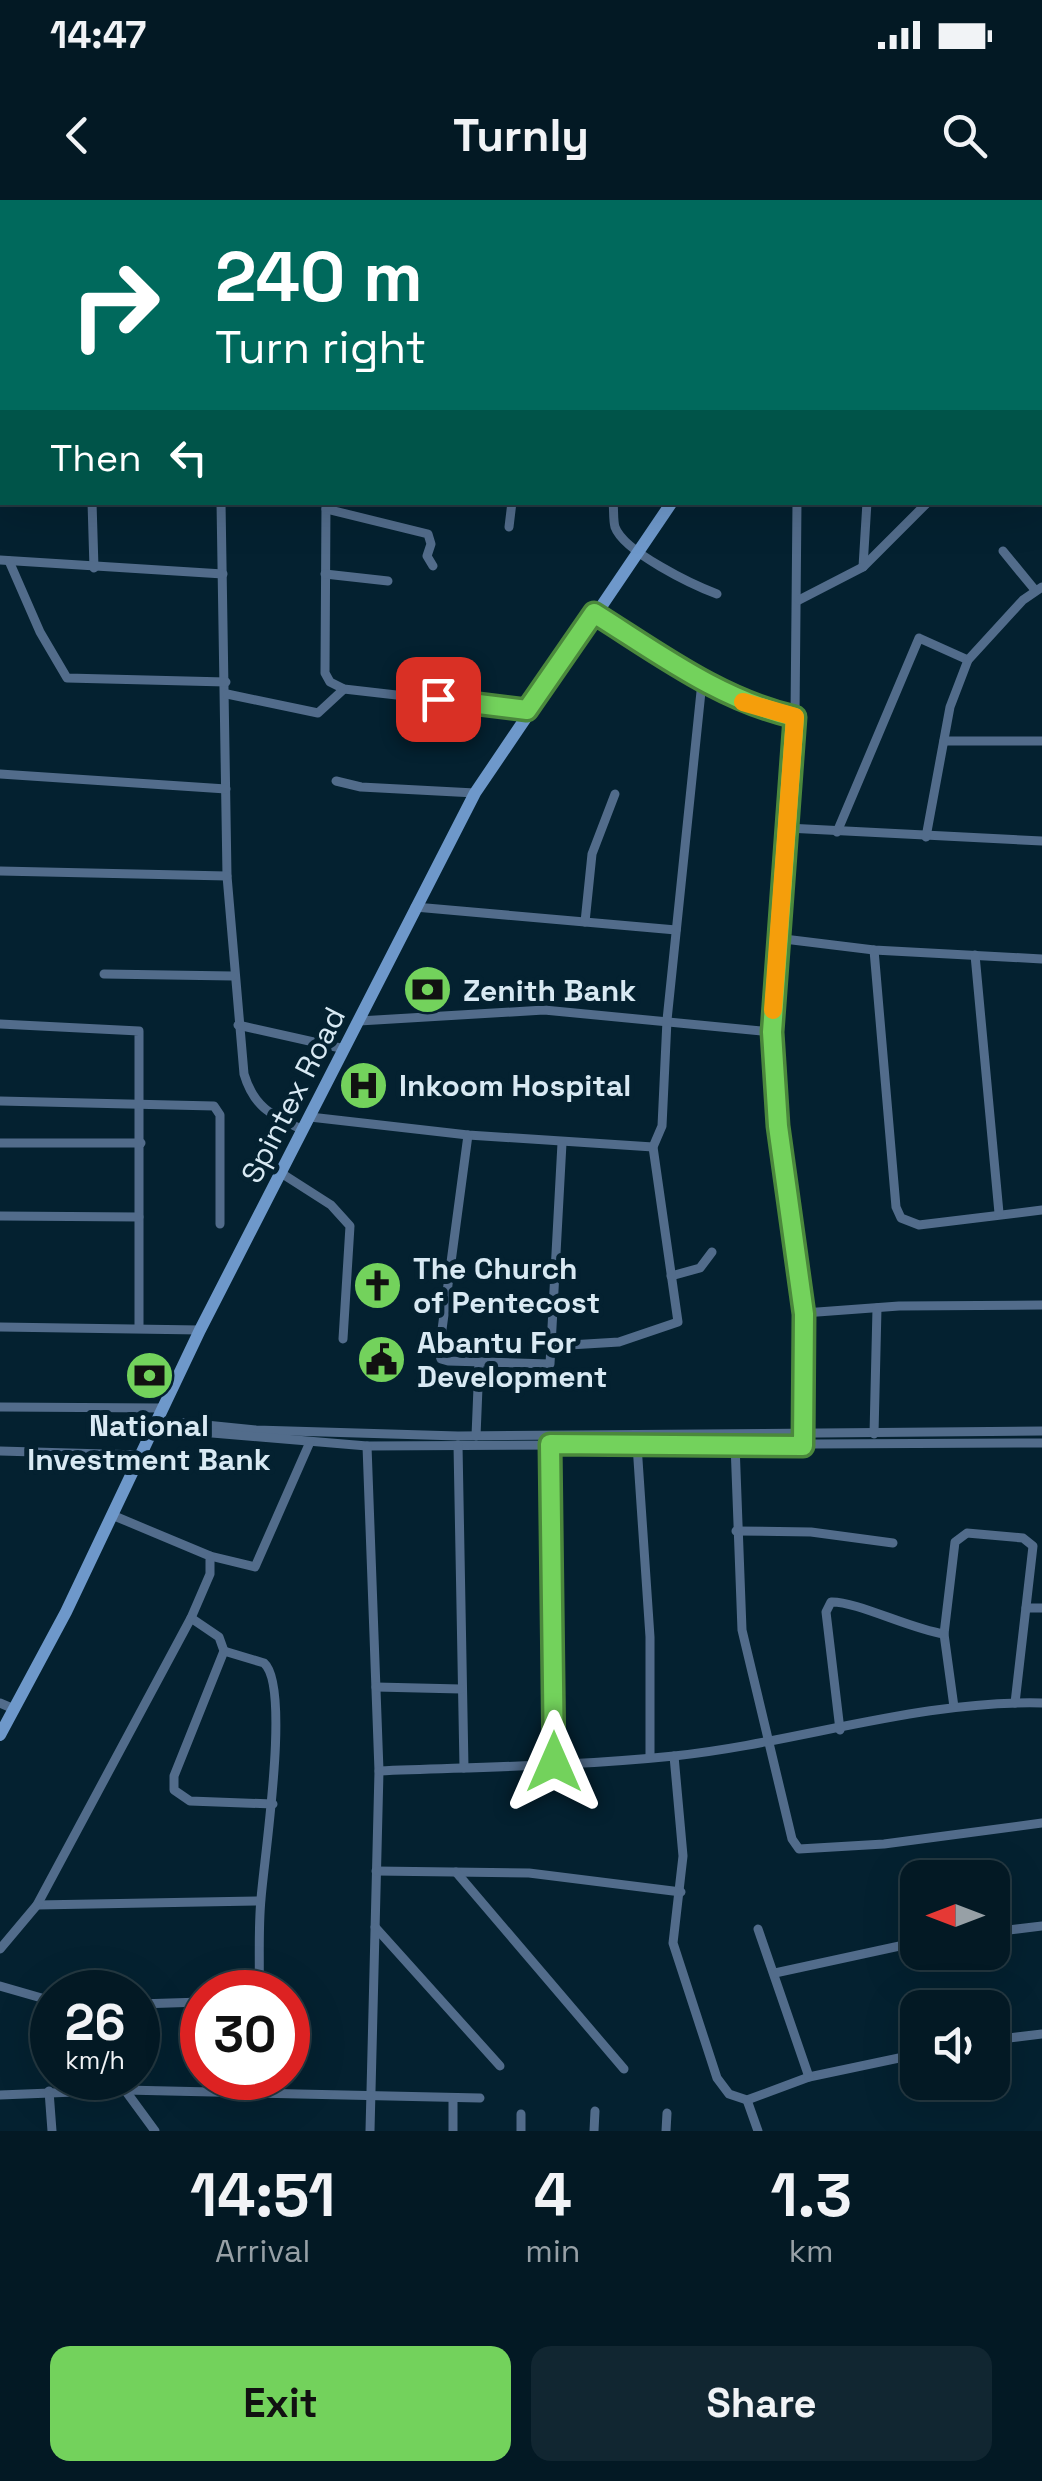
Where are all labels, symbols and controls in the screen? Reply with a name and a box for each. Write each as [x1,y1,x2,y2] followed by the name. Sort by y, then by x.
[50,11,146,59] text: 14:47
[453,107,589,164] text: Turnly
[50,108,105,163] icon: back
[937,108,992,163] icon: search
[215,232,423,321] text: 240 m
[50,240,180,370] icon: right
[215,319,426,376] text: Turn right
[161,430,216,485] icon: left
[50,434,141,482] text: Then
[396,657,481,742] pin
[411,672,466,727] icon: arrive
[402,964,454,1016] bank icon: Zenith Bank
[463,971,636,1010] place label: Zenith Bank
[232,1001,354,1189] street label: Spintex Road
[338,1059,390,1111] hospital icon: Inkoom Hospital
[399,1066,631,1105] place label: Inkoom Hospital
[413,1249,600,1322] place label: The Church of Pentecost
[352,1259,404,1311] church icon: The Church of Pentecost
[417,1323,607,1396] place label: Abantu For Development
[356,1333,408,1385] public building icon: Abantu For Development
[123,1350,175,1402] bank icon: National Investment Bank
[27,1406,271,1479] place label: National Investment Bank
[502,1710,606,1814] position arrow
[900,1860,1010,1970] north arrow
[900,1860,1010,2100] map controls
[180,1970,310,2100] speed limit sign: 30
[900,1990,1010,2100] button: sound
[65,1991,125,2055] text: 26
[65,2044,125,2076] text: km/h
[190,2157,335,2234] text: 14:51
[534,2157,572,2234] text: 4
[770,2157,852,2234] text: 1.3
[215,2231,310,2271] text: Arrival
[525,2231,580,2271] text: min
[789,2231,834,2271] text: km
[50,2346,511,2461] button: Exit
[531,2346,992,2461] button: Share

